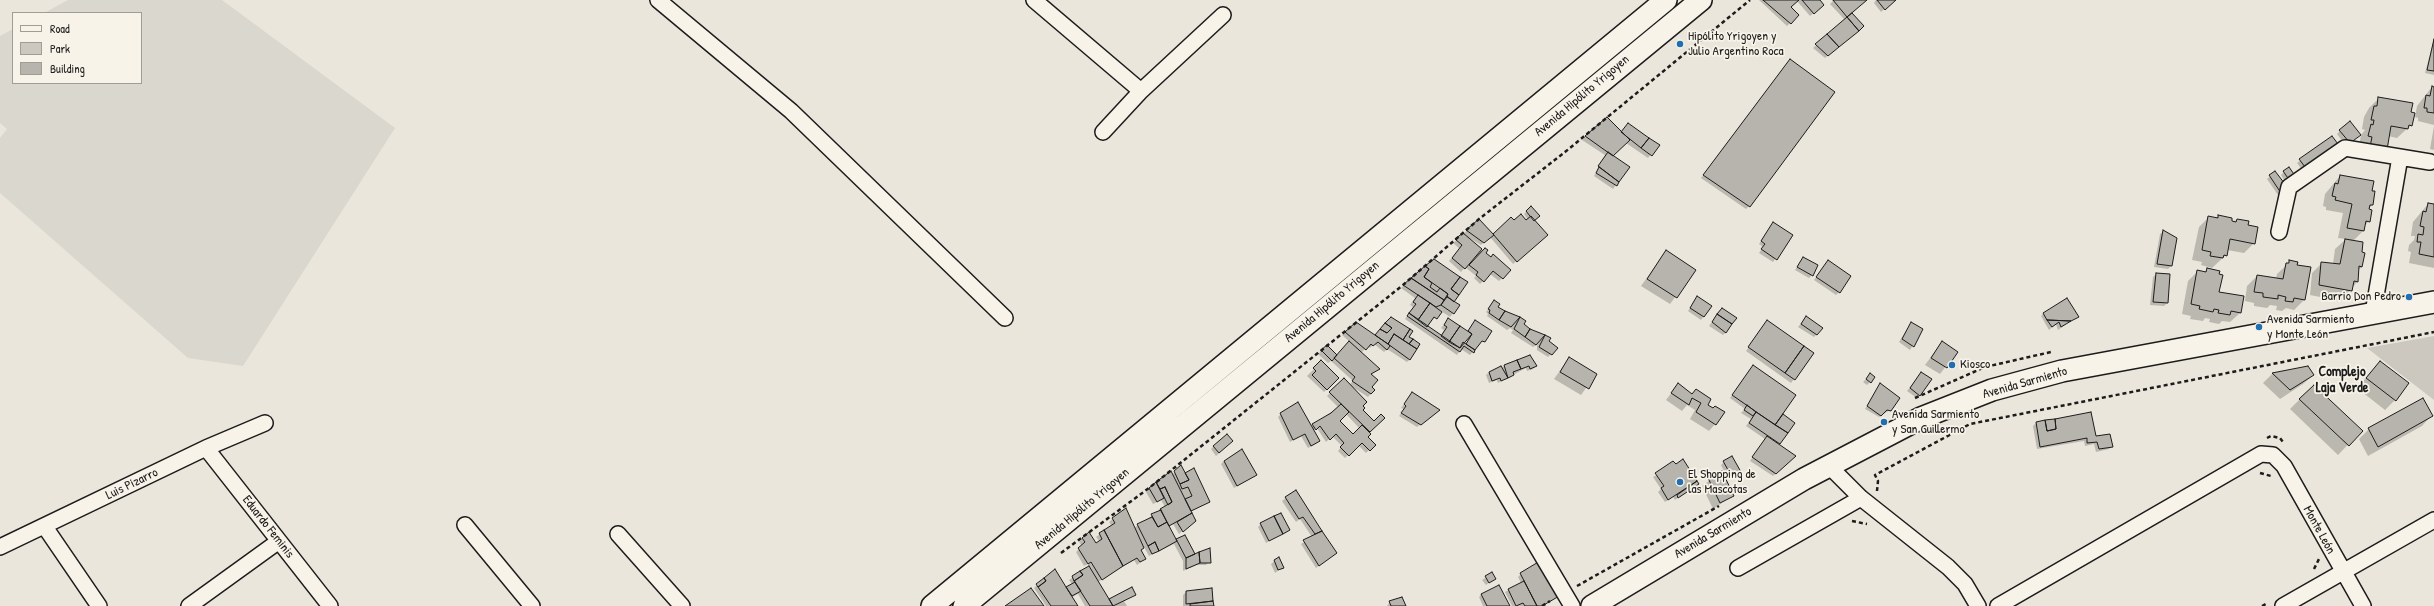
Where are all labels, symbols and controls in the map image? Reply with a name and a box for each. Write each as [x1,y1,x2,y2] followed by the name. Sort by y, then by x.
[12,12,142,84] legend
[50,20,70,37] text: Road
[1688,29,1784,60] place label: Hipólito Yrigoyen y Julio Argentino Roca
[1675,39,1685,49] marker: Hipólito Yrigoyen y Julio Argentino Roca
[50,40,70,57] text: Park
[1531,52,1633,140] street label: Avenida Hipólito Yrigoyen
[50,60,85,77] text: Building
[1281,258,1383,346] street label: Avenida Hipólito Yrigoyen
[2321,289,2401,305] place label: Barrio Don Pedro
[2404,292,2414,302] marker: Barrio Don Pedro
[2267,312,2354,343] place label: Avenida Sarmiento y Monte León
[2254,322,2264,332] marker: Avenida Sarmiento y Monte León
[1960,357,1990,373] place label: Kiosco
[1947,360,1957,370] marker: Kiosco
[1981,363,2069,403] street label: Avenida Sarmiento
[2316,364,2368,396] district label: Complejo Laja Verde
[1892,407,1979,438] place label: Avenida Sarmiento y San Guillermo
[1879,417,1889,427] marker: Avenida Sarmiento y San Guillermo
[103,465,161,503] street label: Luis Pizarro
[1031,465,1133,553] street label: Avenida Hipólito Yrigoyen
[1688,467,1756,498] place label: El Shopping de las Mascotas
[1675,477,1685,487] marker: El Shopping de las Mascotas
[239,493,297,561] street label: Eduardo Feminis
[2299,503,2339,557] street label: Monte León
[1672,504,1754,562] street label: Avenida Sarmiento

